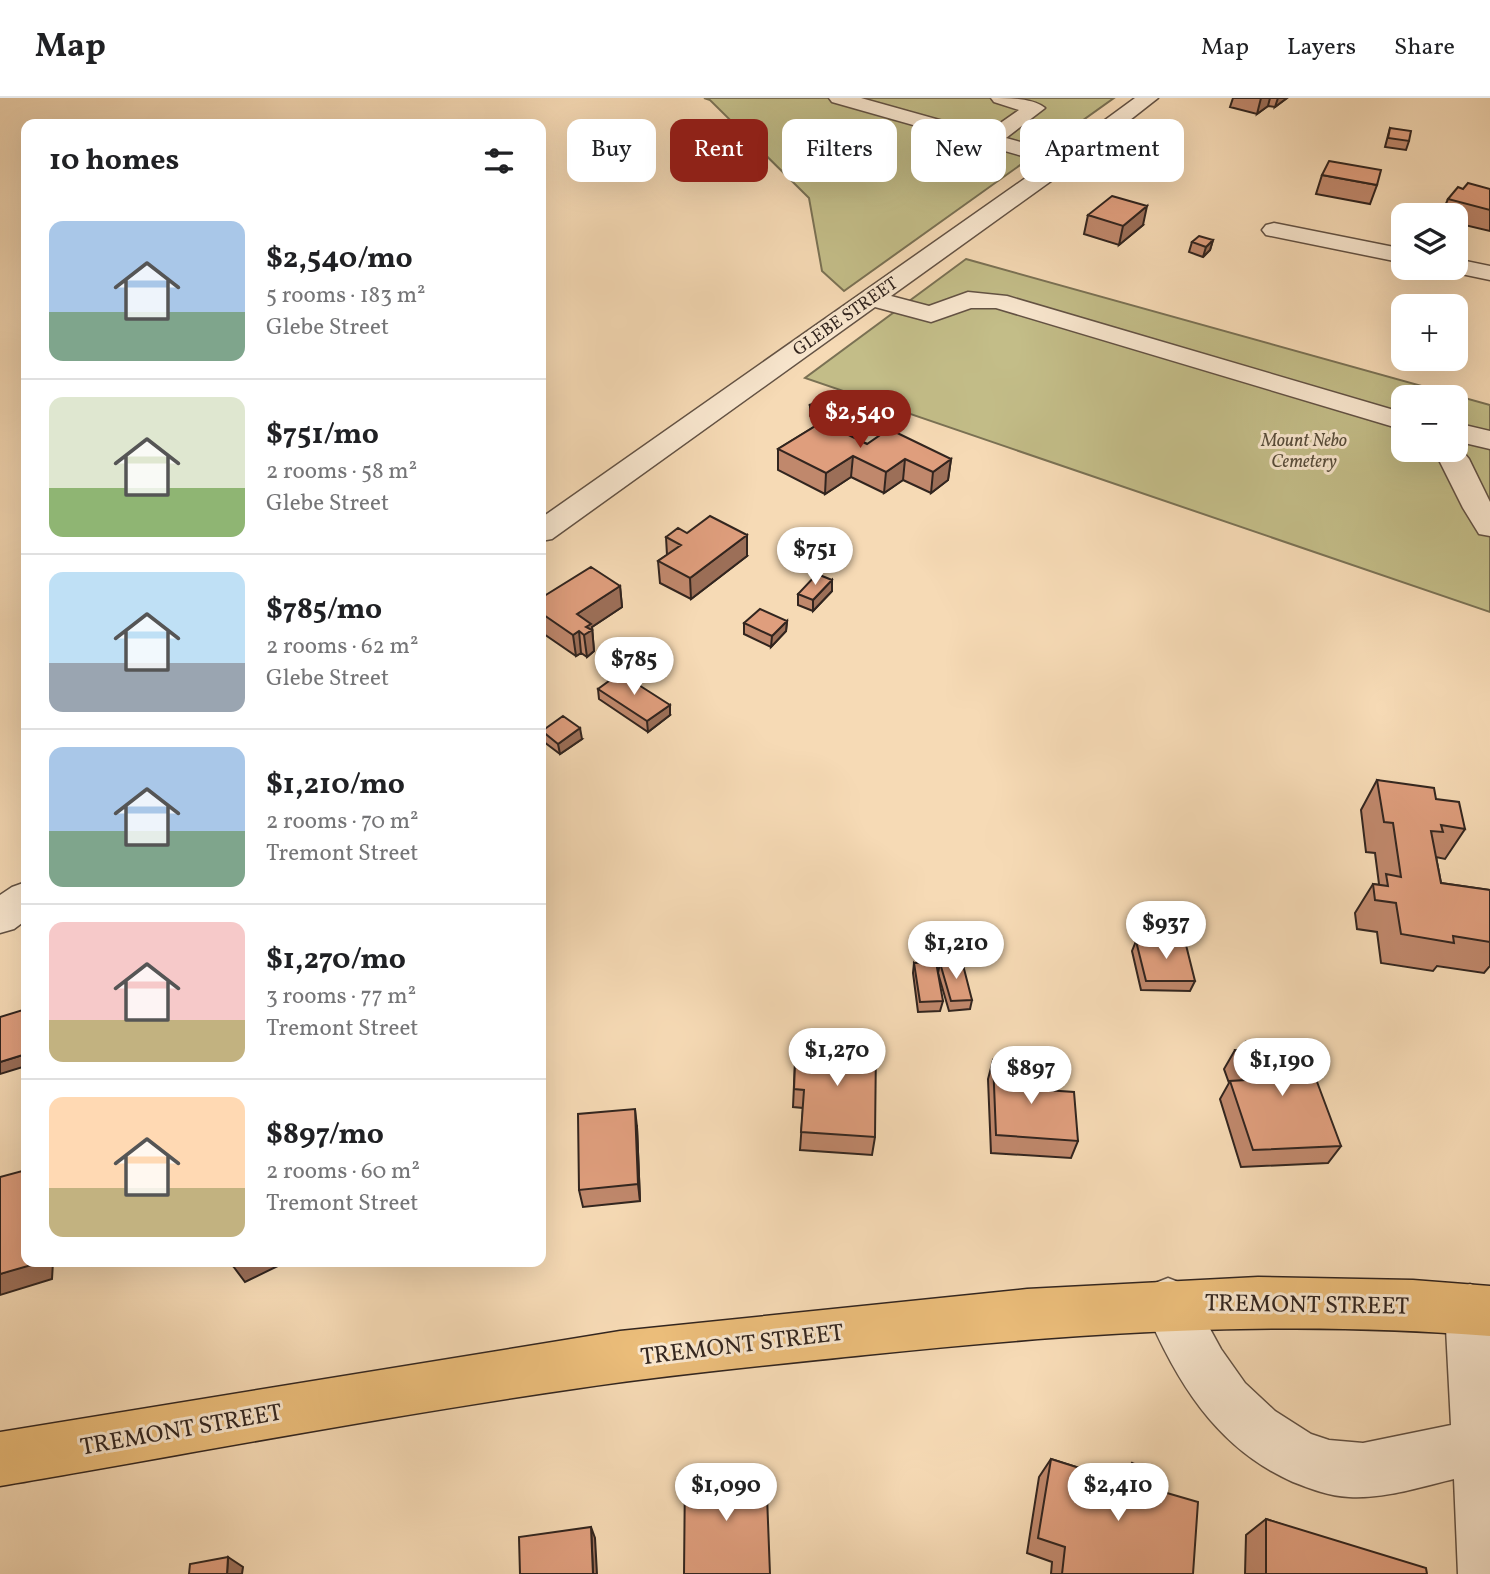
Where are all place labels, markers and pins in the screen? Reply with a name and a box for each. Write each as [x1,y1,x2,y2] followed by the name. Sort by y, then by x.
[803,390,917,450] pin: $2,540
[774,528,856,587] pin: $751
[593,638,675,697] pin: $785
[1125,902,1207,961] pin: $937
[899,922,1013,981] pin: $1,210
[780,1028,894,1088] pin: $1,270
[1225,1038,1339,1098] pin: $1,190
[990,1046,1072,1106] pin: $897
[669,1464,783,1523] pin: $1,090
[1061,1464,1175,1523] pin: $2,410

